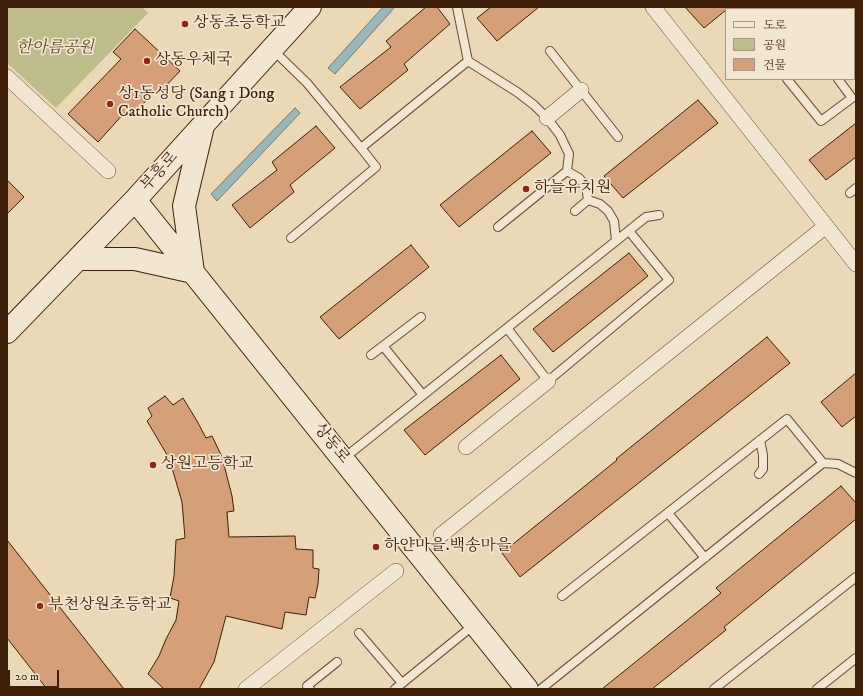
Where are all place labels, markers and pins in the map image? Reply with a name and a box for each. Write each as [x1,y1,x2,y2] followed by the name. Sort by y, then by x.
[193,14,286,34] place label: 상동초등학교
[180,19,190,29] marker: 상동초등학교
[155,51,232,71] place label: 상동우체국
[142,56,152,66] marker: 상동우체국
[118,85,274,123] place label: 상1동성당 (Sang 1 Dong Catholic Church)
[105,99,115,109] marker: 상1동성당 (Sang 1 Dong Catholic Church)
[534,179,611,199] place label: 하늘유치원
[521,184,531,194] marker: 하늘유치원
[161,455,254,475] place label: 상원고등학교
[148,460,158,470] marker: 상원고등학교
[384,537,511,557] place label: 하얀마을.백송마을
[371,542,381,552] marker: 하얀마을.백송마을
[48,596,172,616] place label: 부천상원초등학교
[35,601,45,611] marker: 부천상원초등학교

